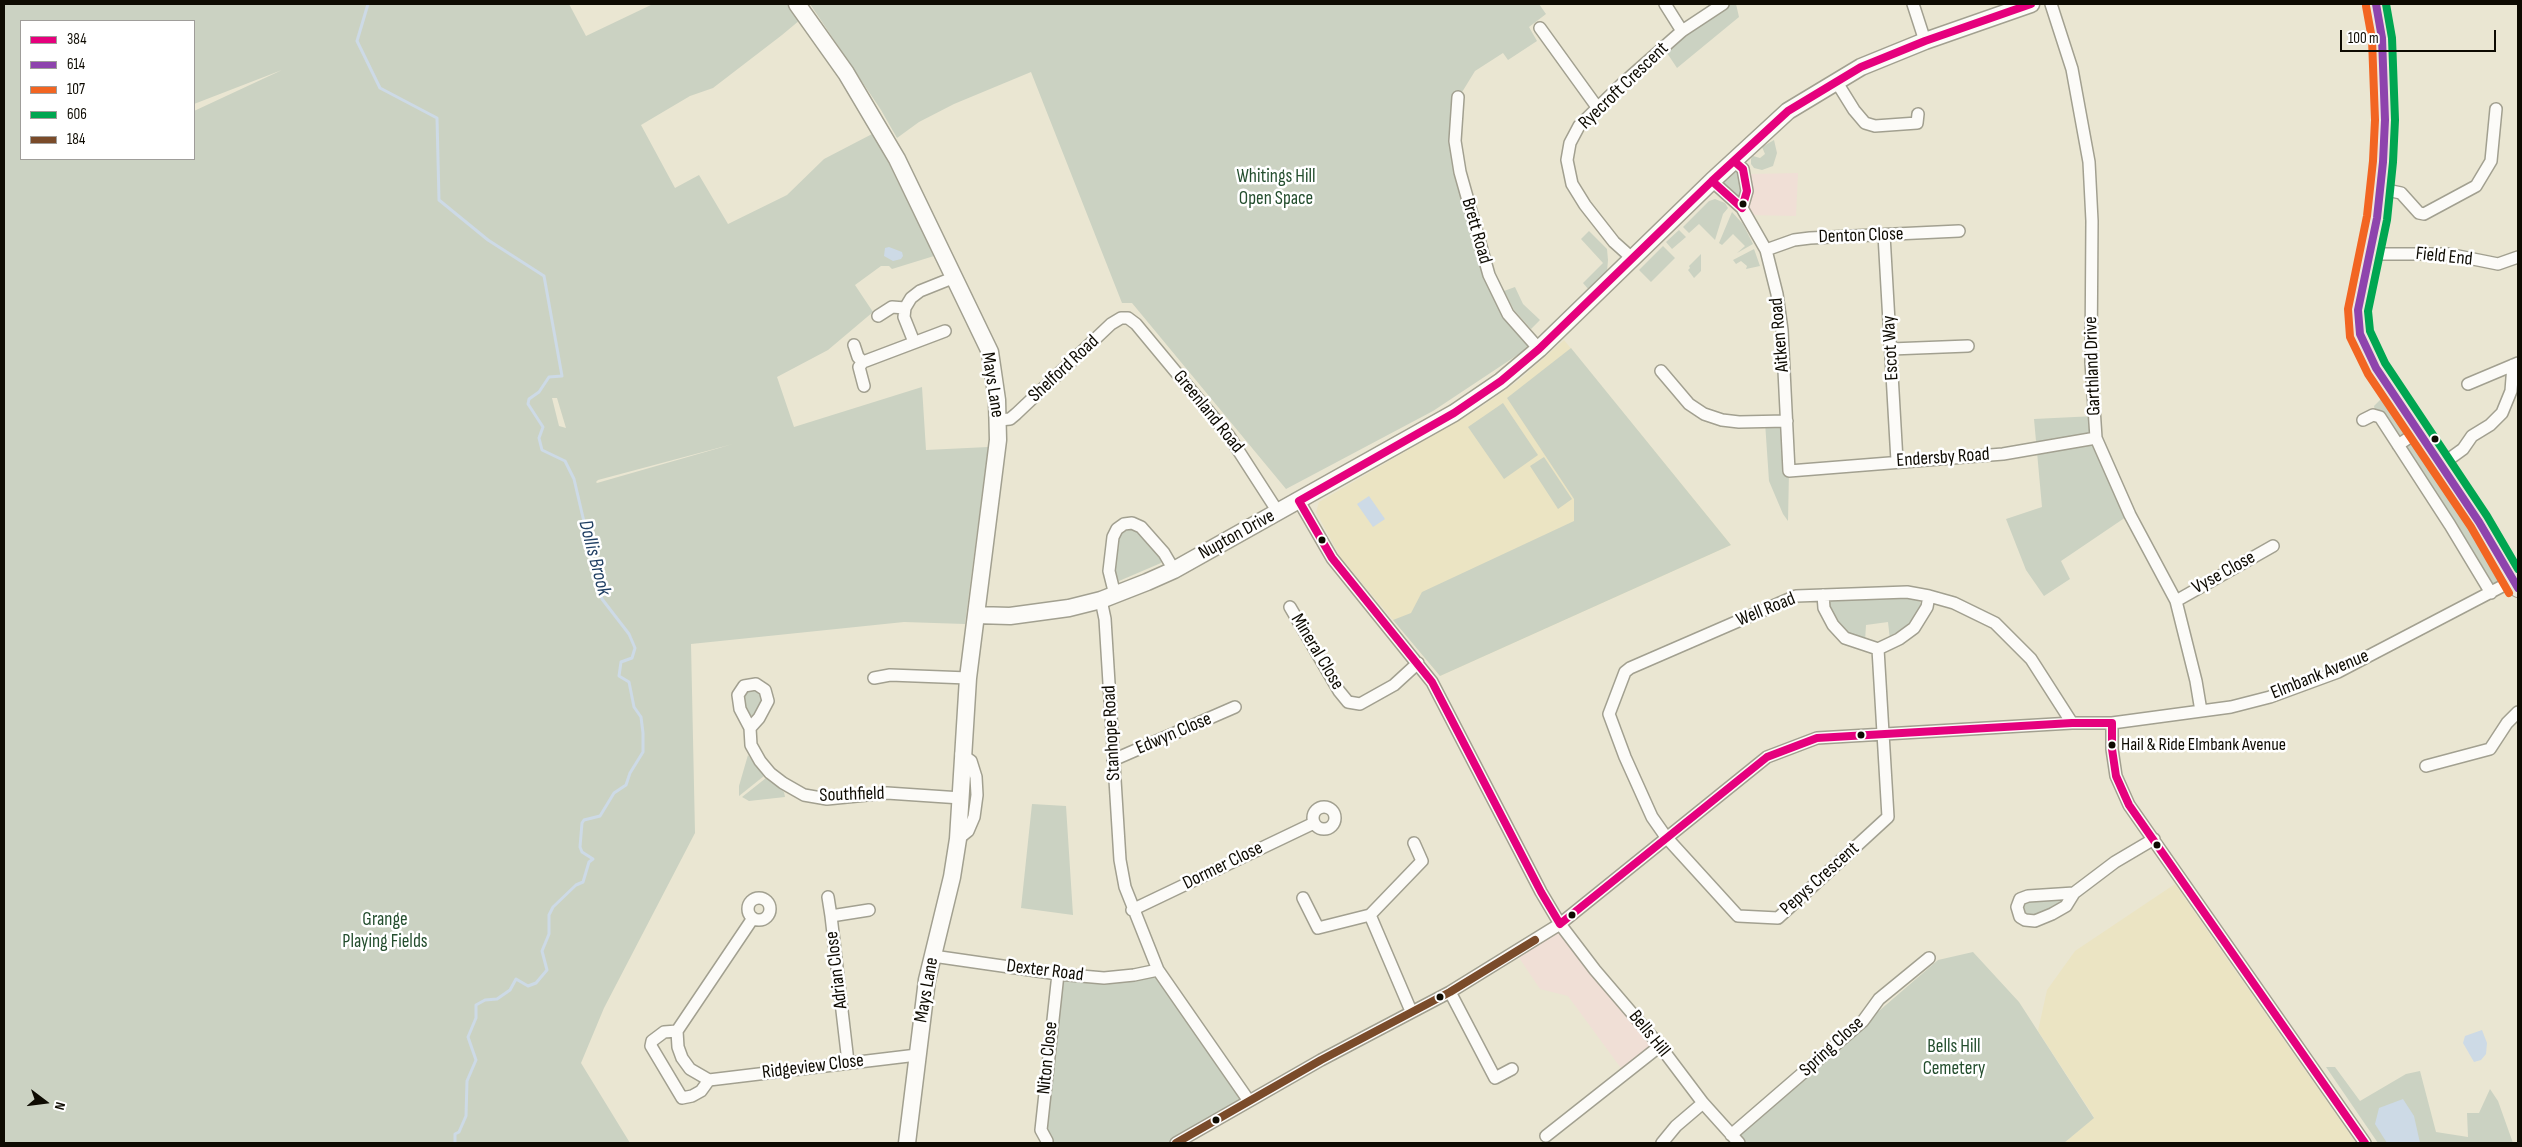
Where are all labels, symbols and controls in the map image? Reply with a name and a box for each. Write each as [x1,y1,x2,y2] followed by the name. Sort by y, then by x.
[20,20,195,160] legend
[2342,20,2498,52] scale bar
[2348,29,2379,48] text: 100 m
[67,30,86,49] text: 384
[1574,38,1674,134] street label: Ryecroft Crescent
[67,55,85,74] text: 614
[67,80,85,99] text: 107
[67,105,87,124] text: 606
[67,130,85,149] text: 184
[1236,166,1316,210] park label: Whitings Hill Open Space
[1456,195,1496,267] street label: Brett Road
[1738,199,1748,209] unlabelled marker
[1818,223,1904,249] street label: Denton Close
[2414,243,2474,271] street label: Field End
[1765,297,1795,373] street label: Aitken Road
[1878,315,1904,381] street label: Escot Way
[2080,316,2106,416] street label: Garthland Drive
[1024,331,1104,407] street label: Shelford Road
[976,351,1008,419] street label: Mays Lane
[1168,366,1248,458] street label: Greenland Road
[2430,434,2440,444] unlabelled marker
[1896,443,1990,473] street label: Endersby Road
[1195,505,1279,565] street label: Nupton Drive
[572,518,616,598] water label: Dollis Brook
[1317,535,1327,545] unlabelled marker
[2189,546,2259,600] street label: Vyse Close
[1733,588,1799,632] street label: Well Road
[1285,610,1349,694] street label: Mineral Close
[2268,645,2372,705] street label: Elmbank Avenue
[1098,685,1126,781] street label: Stanhope Road
[1133,708,1215,760] street label: Edwyn Close
[1856,730,1866,740] unlabelled marker
[2121,734,2286,756] place label: Hail & Ride Elmbank Avenue
[2107,740,2117,750] marker: Hail & Ride Elmbank Avenue
[819,782,885,808] street label: Southfield
[1179,837,1267,895] street label: Dormer Close
[1776,838,1864,920] street label: Pepys Crescent
[2152,840,2162,850] unlabelled marker
[342,909,428,953] park label: Grange Playing Fields
[1567,910,1577,920] unlabelled marker
[821,930,853,1010] street label: Adrian Close
[1005,955,1085,987] street label: Dexter Road
[910,956,944,1024] street label: Mays Lane
[1435,992,1445,1002] unlabelled marker
[1623,1006,1675,1062] street label: Bells Hill
[1795,1012,1869,1082] street label: Spring Close
[1033,1021,1063,1095] street label: Niton Close
[1923,1036,1985,1080] park label: Bells Hill Cemetery
[761,1049,865,1085] street label: Ridgeview Close
[20,1077,70,1127] north arrow
[51,1100,69,1112] text: N
[1211,1115,1221,1125] unlabelled marker

